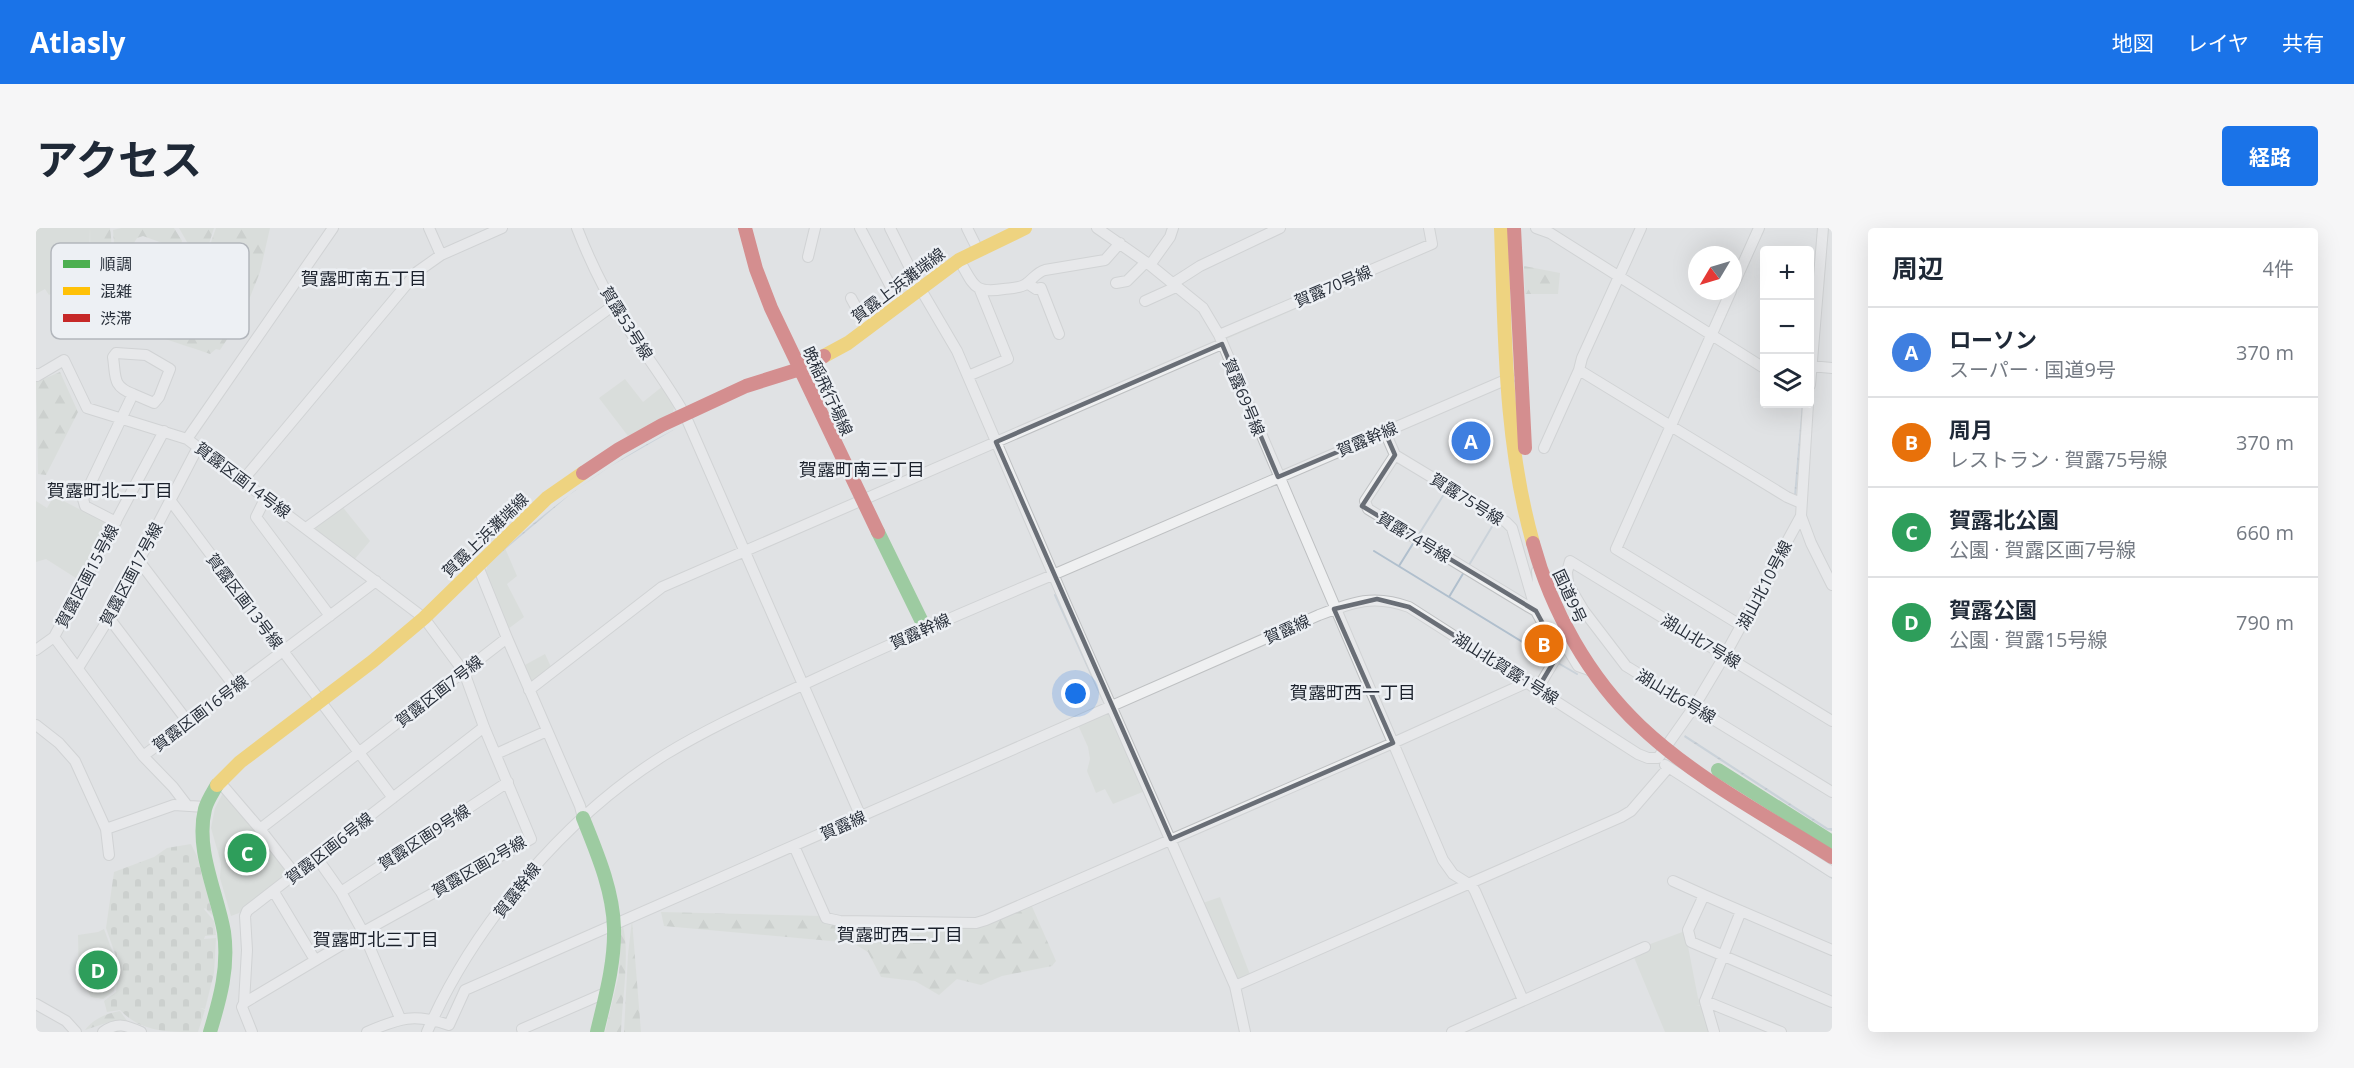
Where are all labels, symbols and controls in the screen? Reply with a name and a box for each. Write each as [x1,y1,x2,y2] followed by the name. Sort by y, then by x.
[30,23,125,61] text: Atlasly
[2112,29,2154,57] text: 地図
[2187,29,2249,57] text: レイヤ
[2282,29,2324,57] text: 共有
[2222,126,2318,186] button: 経路
[36,130,202,187] text: アクセス
[51,243,249,339] legend
[847,243,949,327] street label: 賀露上浜灘端線
[1688,246,1742,300] north arrow
[1760,246,1814,408] map controls
[1760,246,1814,300] button: +
[1892,250,1944,286] text: 周辺
[100,253,132,275] text: 順調
[2263,255,2294,282] text: 4件
[1291,260,1375,312] street label: 賀露70号線
[301,266,427,290] district label: 賀露町南五丁目
[100,280,132,302] text: 混雑
[596,282,658,364] street label: 賀露53号線
[1760,300,1814,354] button: −
[100,307,132,329] text: 渋滞
[1949,324,2037,354] text: ローソン
[1905,339,1918,366] text: A
[2236,339,2294,366] text: 370 m
[798,343,858,439] street label: 晩稲飛行場線
[1760,354,1814,408] button: layers
[1218,355,1270,439] street label: 賀露69号線
[1949,356,2116,383] text: スーパー · 国道9号
[1949,414,1993,444] text: 周月
[1333,416,1401,462] street label: 賀露幹線
[1452,418,1490,464] pin: A
[1905,429,1918,456] text: B
[2236,429,2294,456] text: 370 m
[191,437,295,523] street label: 賀露区画14号線
[1949,446,2168,473] text: レストラン · 賀露75号線
[799,457,925,481] district label: 賀露町南三丁目
[1426,468,1508,530] street label: 賀露75号線
[47,478,173,502] district label: 賀露町北二丁目
[437,488,533,582] street label: 賀露上浜灘端線
[1949,504,2059,534] text: 賀露北公園
[1373,506,1455,568] street label: 賀露74号線
[94,518,168,630] street label: 賀露区画17号線
[1905,519,1918,546] text: C
[2236,519,2294,546] text: 660 m
[50,520,124,632] street label: 賀露区画15号線
[1731,536,1797,634] street label: 湖山北10号線
[1949,536,2136,563] text: 公園 · 賀露区画7号線
[202,549,288,653] street label: 賀露区画13号線
[1548,565,1592,627] street label: 国道9号
[1949,594,2037,624] text: 賀露公園
[886,608,954,654] street label: 賀露幹線
[1261,609,1313,649] street label: 賀露線
[1657,609,1745,673] street label: 湖山北7号線
[1904,609,1919,636] text: D
[2236,609,2294,636] text: 790 m
[1524,622,1564,666] pin: B
[1949,626,2108,653] text: 公園 · 賀露15号線
[1449,627,1563,709] street label: 湖山北賀露1号線
[391,650,487,732] street label: 賀露区画7号線
[1632,664,1720,728] street label: 湖山北6号線
[148,670,252,756] street label: 賀露区画16号線
[1061,679,1090,708] your location
[1290,680,1416,704] district label: 賀露町西一丁目
[374,799,474,875] street label: 賀露区画9号線
[817,805,869,845] street label: 賀露線
[281,807,377,889] street label: 賀露区画6号線
[228,830,266,876] pin: C
[428,830,530,902] street label: 賀露区画2号線
[489,858,545,922] street label: 賀露幹線
[837,922,963,946] district label: 賀露町西二丁目
[313,927,439,951] district label: 賀露町北三丁目
[78,948,118,992] pin: D

